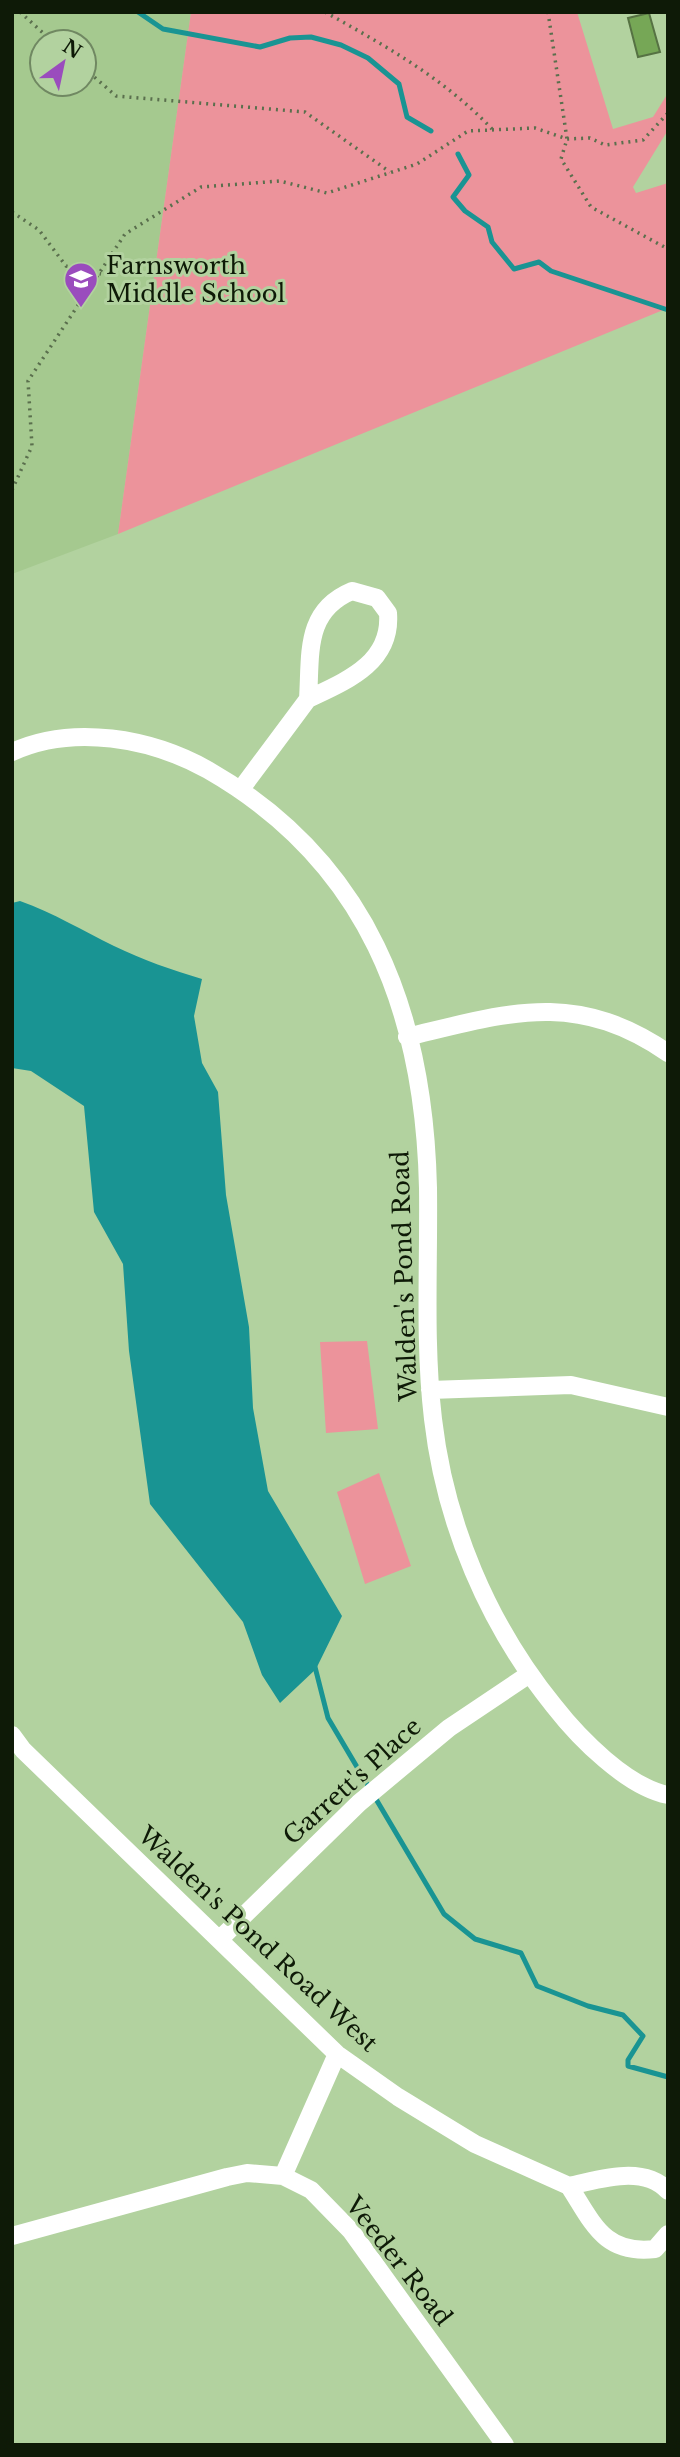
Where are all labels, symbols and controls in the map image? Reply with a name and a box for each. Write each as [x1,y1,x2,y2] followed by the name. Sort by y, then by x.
[28,28,98,98] north arrow
[58,35,86,64] text: N
[106,251,285,308] place label: Farnsworth Middle School
[62,260,100,309] school or university icon: Farnsworth Middle School
[385,1150,423,1403] street label: Walden's Pond Road
[277,1711,427,1851] street label: Garrett's Place
[132,1820,384,2058] street label: Walden's Pond Road West
[339,2190,458,2331] street label: Veeder Road

